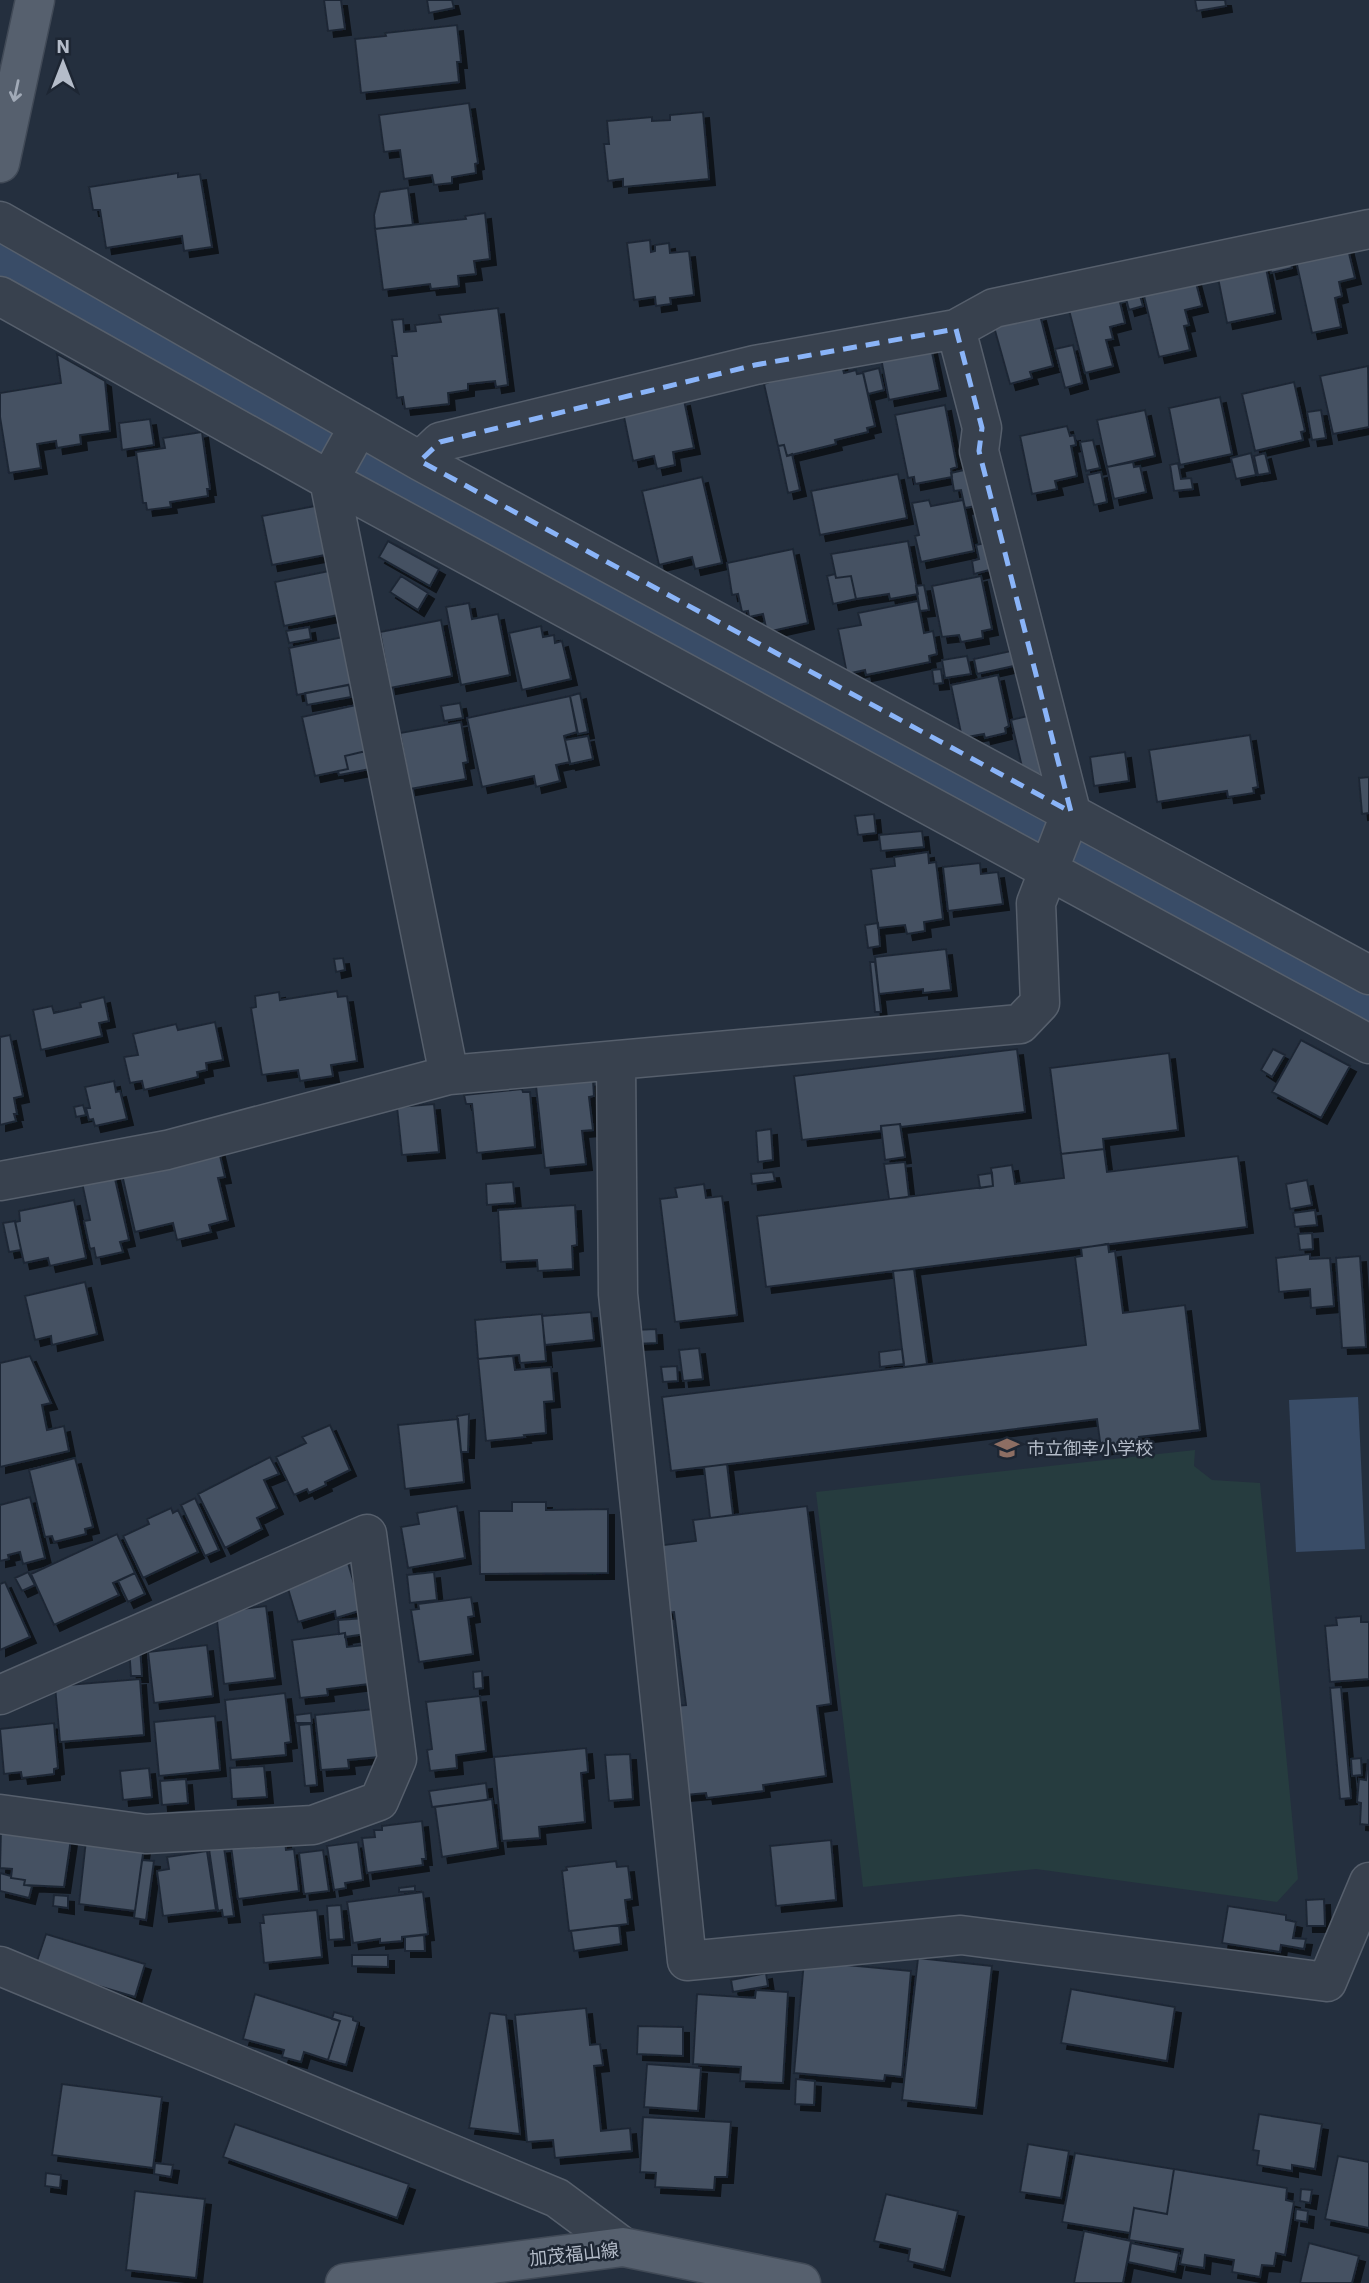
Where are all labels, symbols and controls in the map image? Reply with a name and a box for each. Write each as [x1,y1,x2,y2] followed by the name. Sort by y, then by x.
[28,28,98,98] north arrow
[56,34,70,58] text: N
[8,79,22,102] one-way arrow
[993,1434,1021,1462] school or university icon: 市立御幸小学校
[1027,1437,1153,1460] place label: 市立御幸小学校
[528,2238,620,2270] street label: 加茂福山線

